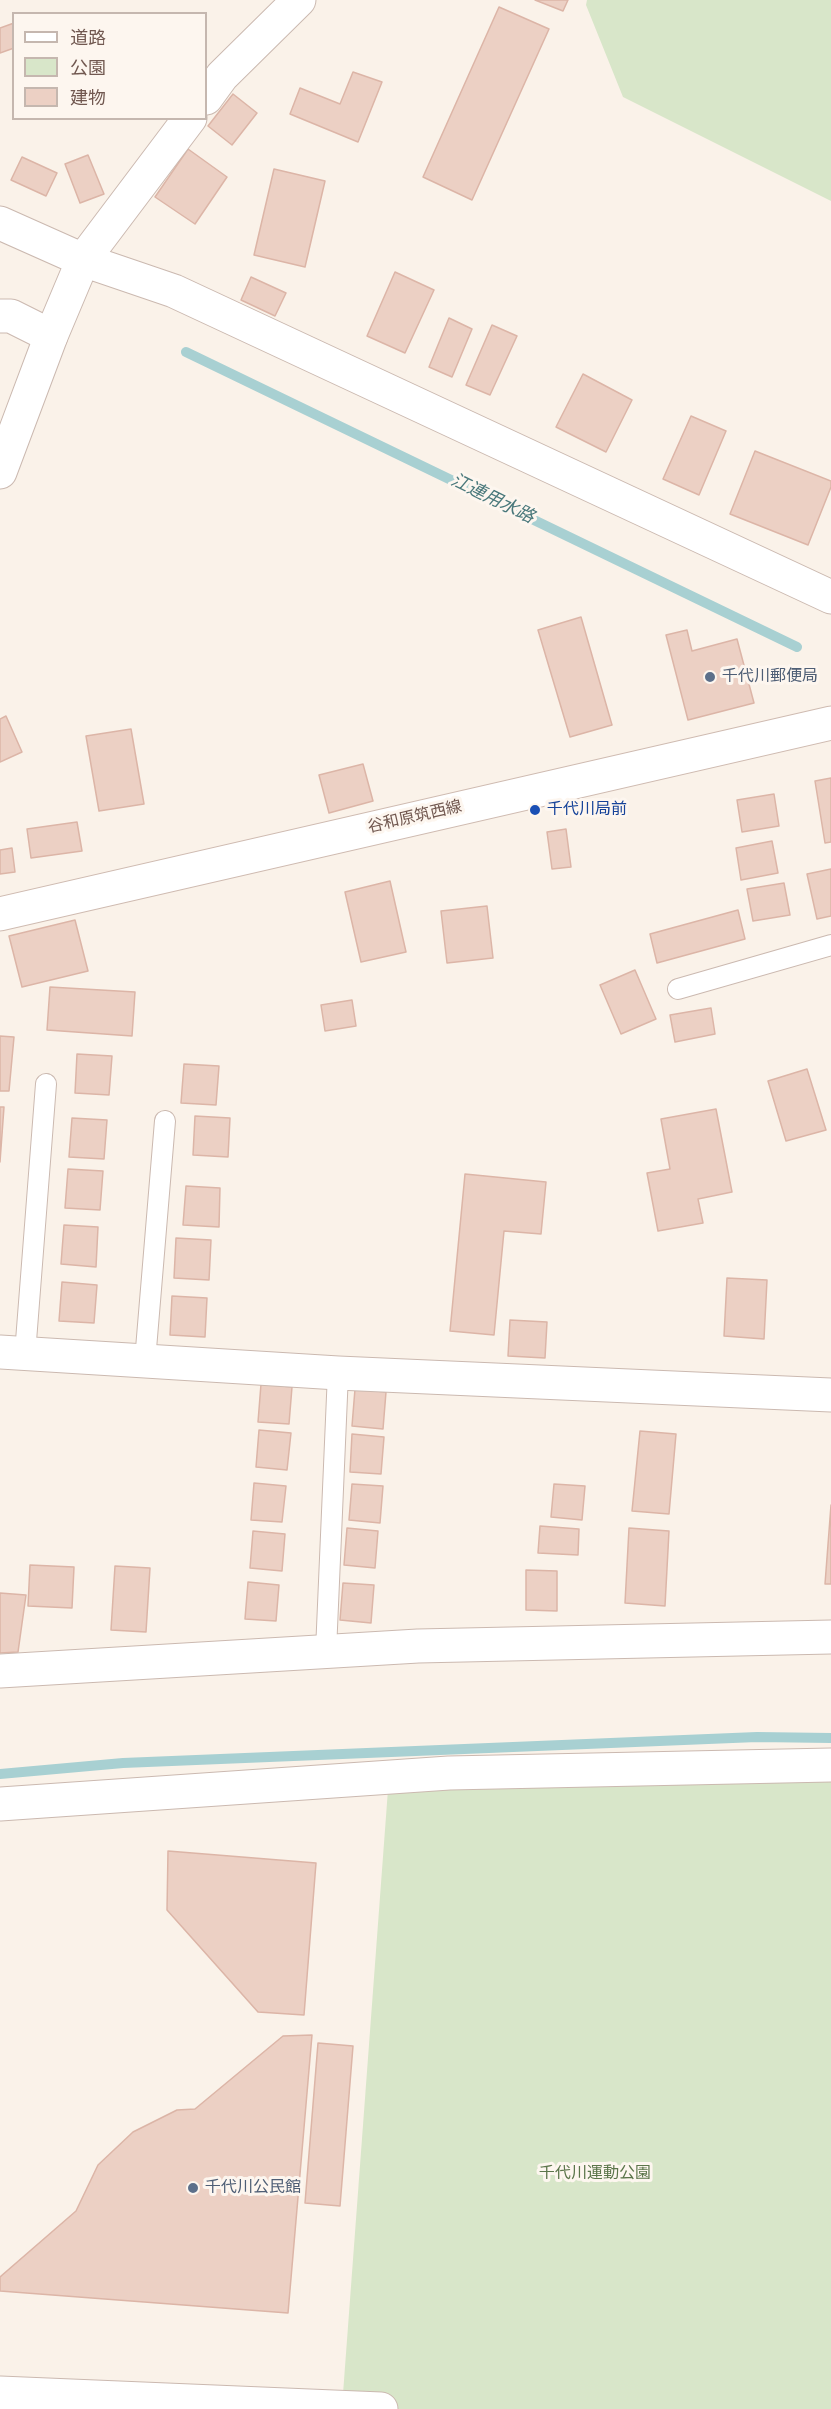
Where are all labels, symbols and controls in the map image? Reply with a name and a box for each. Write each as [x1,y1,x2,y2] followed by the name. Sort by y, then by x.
[12,12,207,120] legend
[70,26,106,51] text: 道路
[70,56,106,81] text: 公園
[70,86,106,111] text: 建物
[447,471,537,529] water label: 江連用水路
[722,667,818,687] place label: 千代川郵便局
[703,670,717,684] marker: 千代川郵便局
[366,798,464,838] street label: 谷和原筑西線
[547,800,627,820] place label: 千代川局前
[528,803,542,817] marker: 千代川局前
[539,2164,651,2184] park label: 千代川運動公園
[205,2178,301,2198] place label: 千代川公民館
[186,2181,200,2195] marker: 千代川公民館

